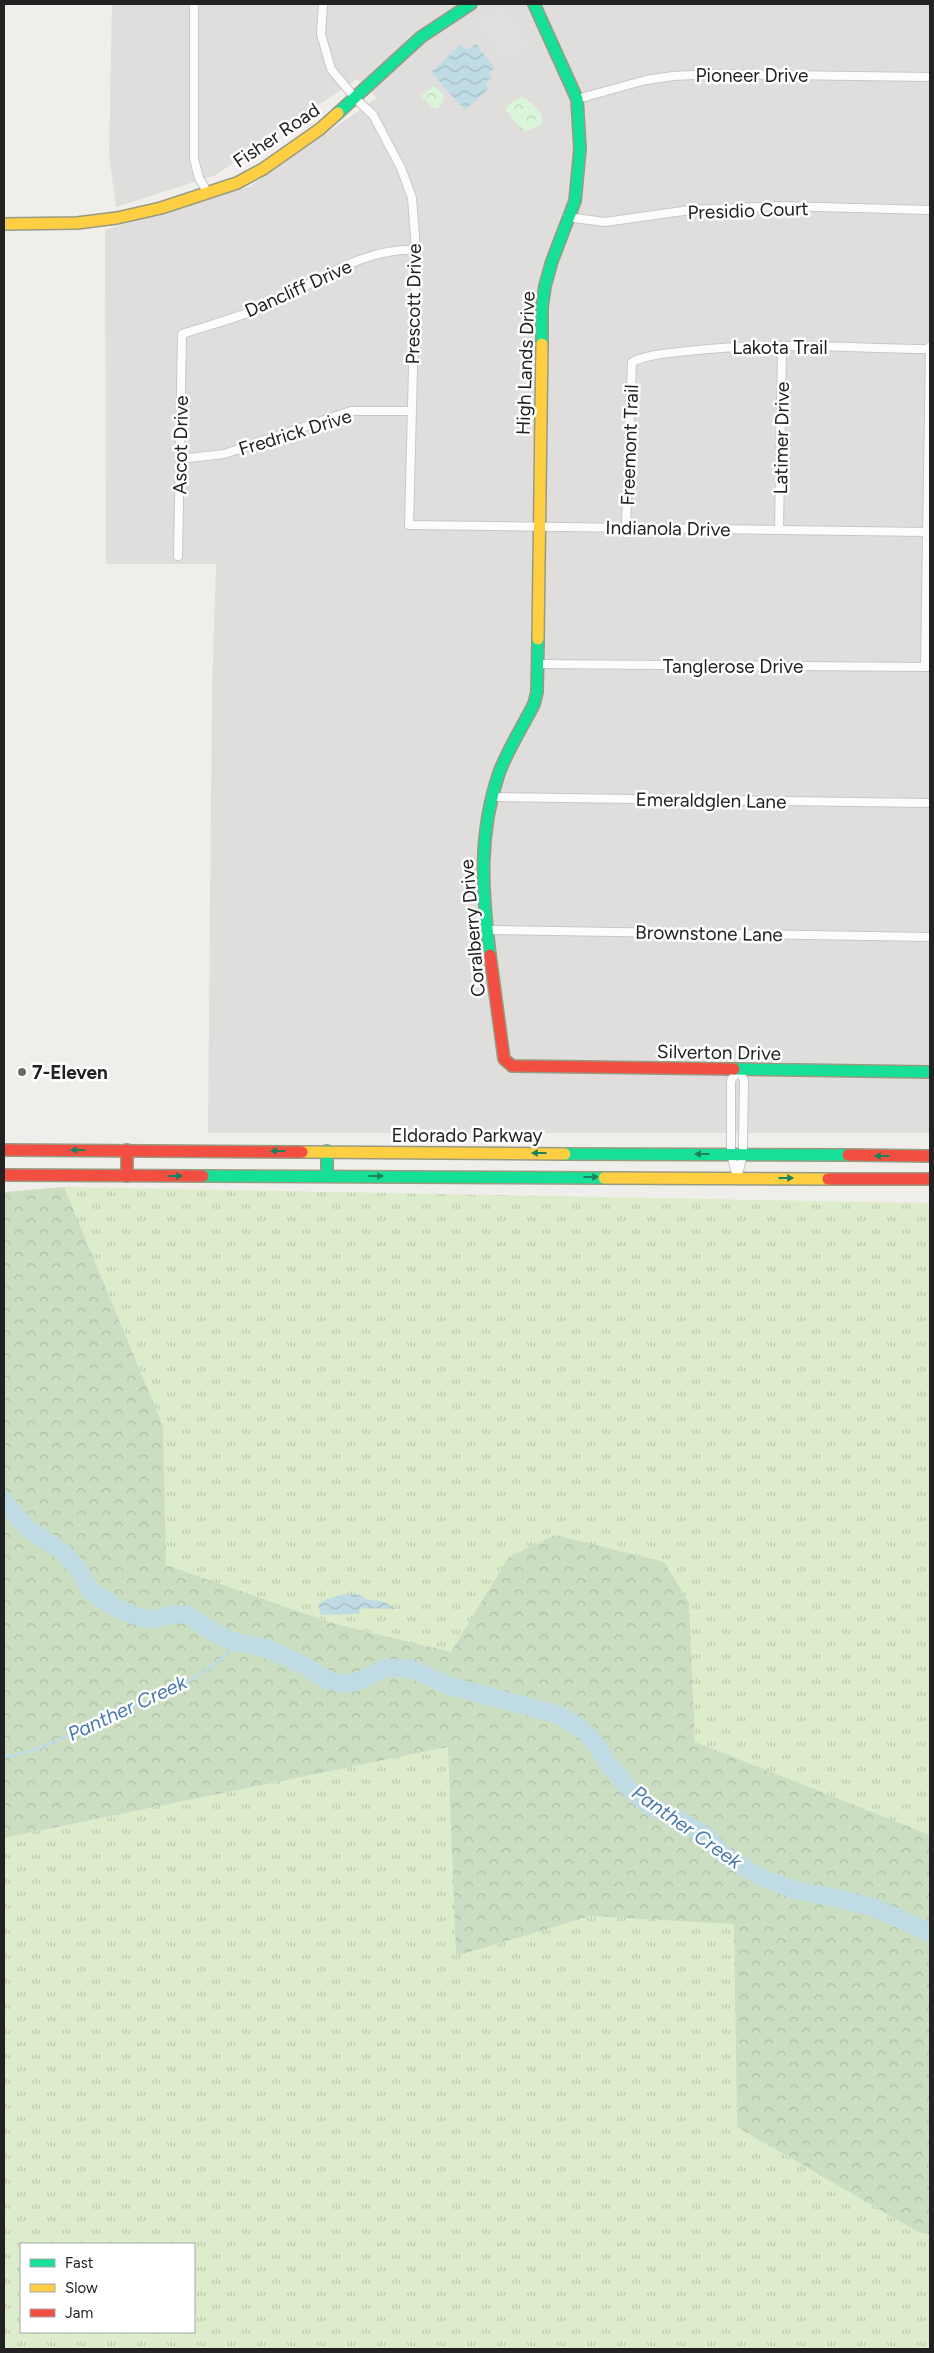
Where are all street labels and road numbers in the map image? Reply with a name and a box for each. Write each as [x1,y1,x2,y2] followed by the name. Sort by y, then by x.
[696,64,808,87] street label: Pioneer Drive
[229,98,324,173] street label: Fisher Road
[687,197,809,224] street label: Presidio Court
[401,243,426,365] street label: Prescott Drive
[241,255,355,322] street label: Dancliff Drive
[511,291,540,435] street label: High Lands Drive
[732,336,828,359] street label: Lakota Trail
[769,381,794,495] street label: Latimer Drive
[616,384,643,506] street label: Freemont Trail
[168,395,193,495] street label: Ascot Drive
[236,404,354,461] street label: Fredrick Drive
[605,516,731,541] street label: Indianola Drive
[663,655,803,678] street label: Tanglerose Drive
[635,788,787,813] street label: Emeraldglen Lane
[455,858,490,998] street label: Coralberry Drive
[635,921,783,946] street label: Brownstone Lane
[657,1040,781,1065] street label: Silverton Drive
[392,1124,542,1147] street label: Eldorado Parkway

